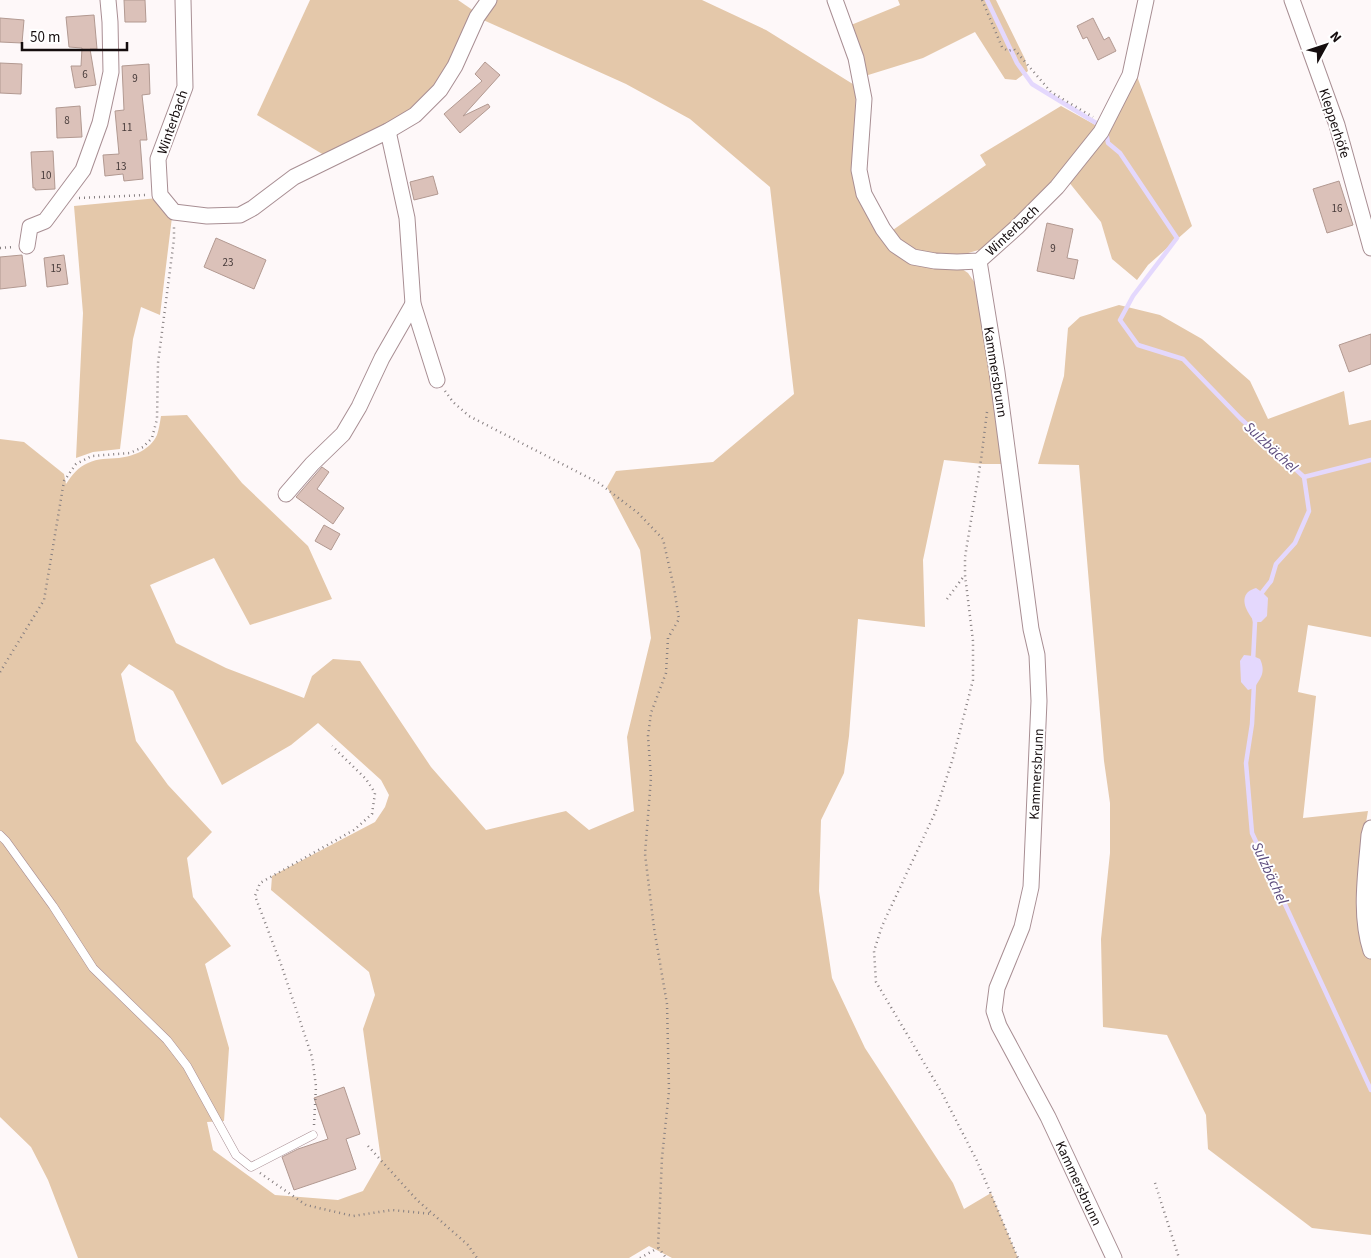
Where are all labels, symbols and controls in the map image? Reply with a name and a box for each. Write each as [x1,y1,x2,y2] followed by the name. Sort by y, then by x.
[22,20,128,52] scale bar
[1301,20,1351,70] north arrow
[30,27,60,48] text: 50 m
[1325,27,1346,47] text: N
[82,67,88,82] house number: 6
[132,71,138,86] house number: 9
[1313,86,1355,161] street label: Klepperhöfe
[153,87,193,157] street label: Winterbach
[64,113,70,128] house number: 8
[122,120,132,135] house number: 11
[116,159,126,174] house number: 13
[41,168,51,183] house number: 10
[981,201,1044,261] street label: Winterbach
[1332,201,1343,216] house number: 16
[1050,241,1056,256] house number: 9
[223,255,233,270] house number: 23
[51,261,61,276] house number: 15
[978,325,1012,419] street label: Kammersbrunn
[1239,417,1302,478] water label: Sulzbächel
[1025,728,1049,820] street label: Kammersbrunn
[1246,839,1293,908] water label: Sulzbächel
[1050,1138,1106,1229] street label: Kammersbrunn

